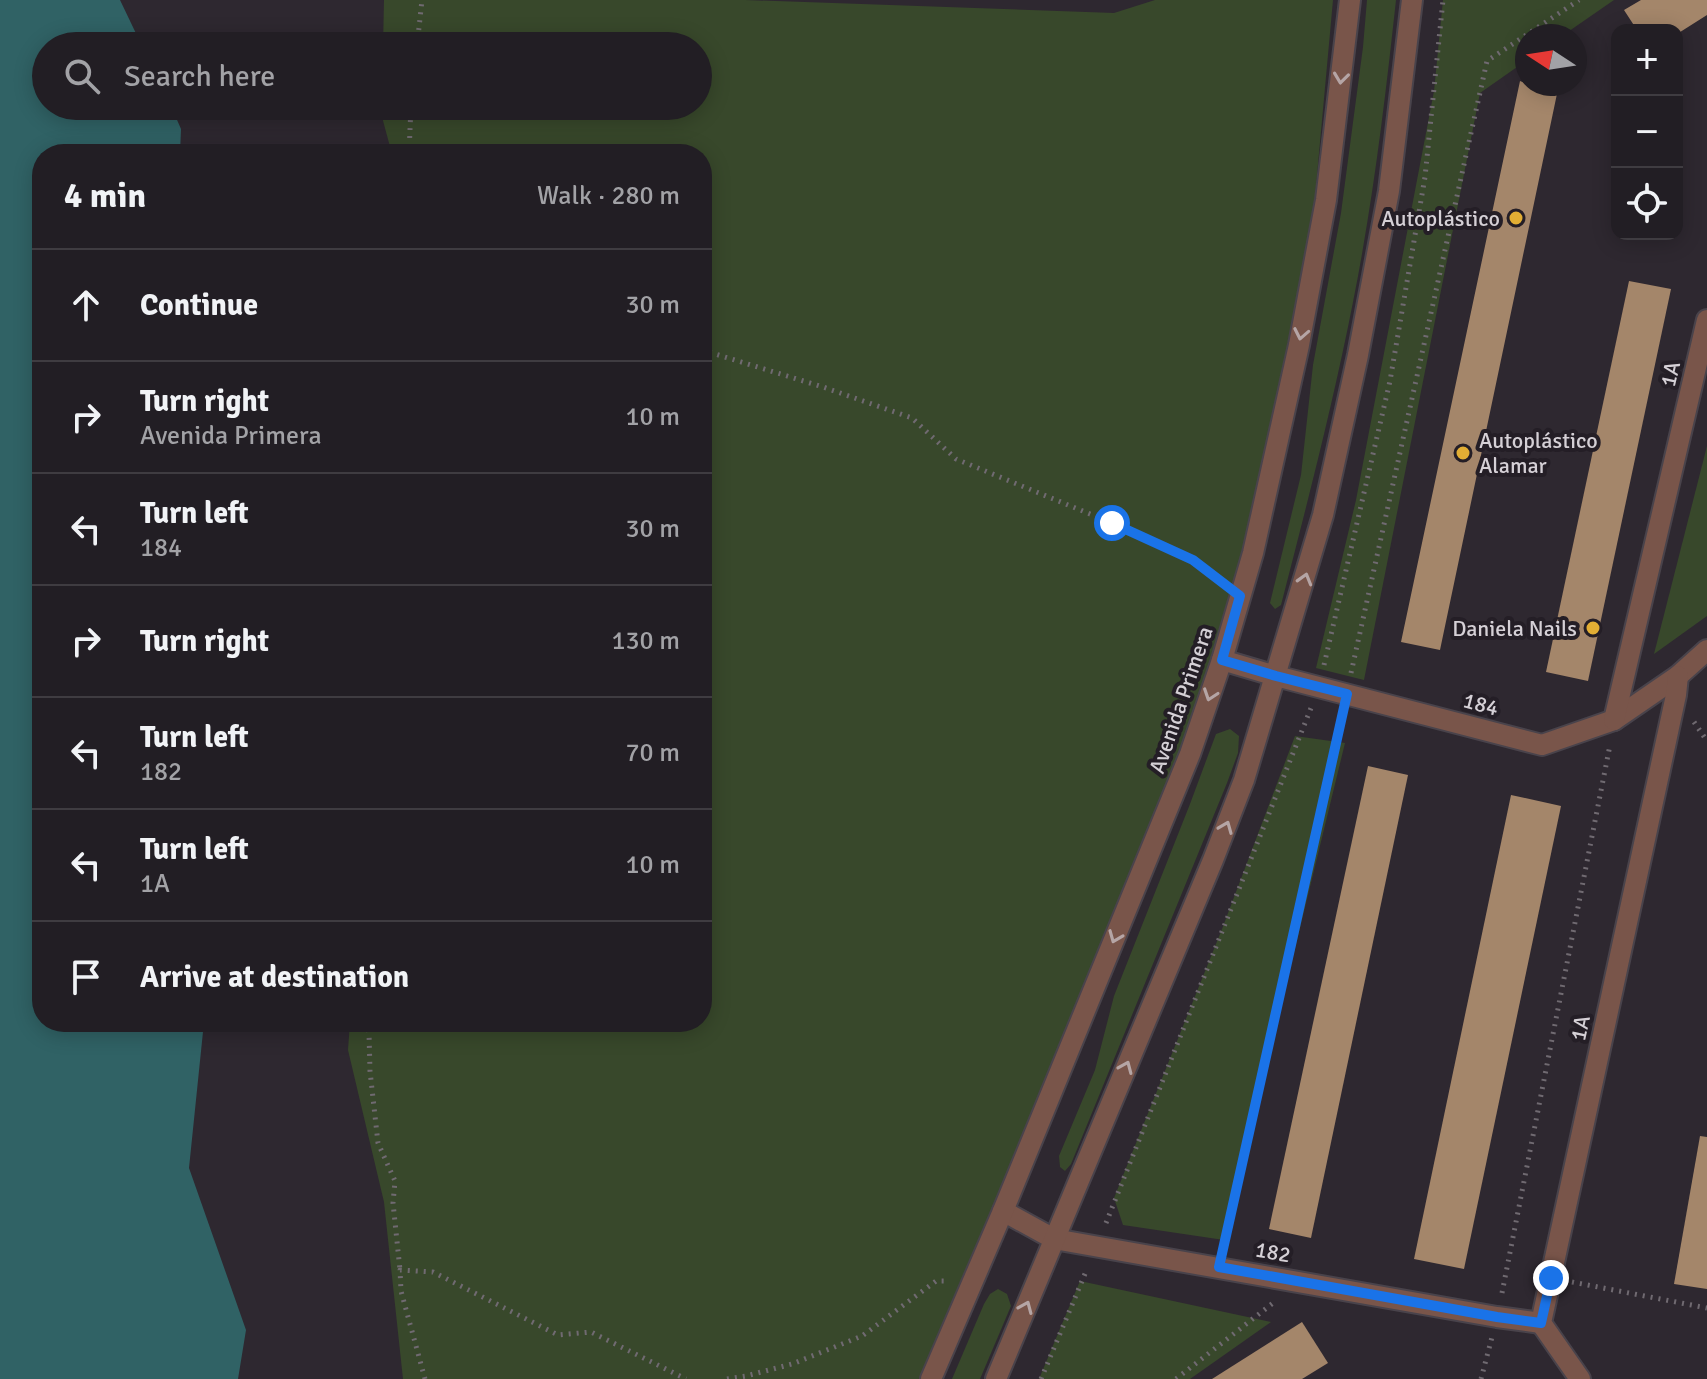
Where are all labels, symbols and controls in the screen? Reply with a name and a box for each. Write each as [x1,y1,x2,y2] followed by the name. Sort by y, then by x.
[1515,24,1587,96] north arrow
[1611,24,1683,240] map controls
[1611,24,1683,96] button: +
[32,32,712,120] search box
[60,54,104,98] icon: search
[124,58,275,95] text: Search here
[1333,71,1350,84] one-way arrow
[1611,96,1683,168] button: −
[1611,168,1683,240] button: locate
[64,175,146,217] text: 4 min
[537,180,680,212] text: Walk · 280 m
[1381,205,1500,232] place label: Autoplástico
[1507,209,1525,227] marker: Autoplástico
[64,283,108,327] icon: ahead
[140,287,258,324] text: Continue
[625,289,680,321] text: 30 m
[1293,327,1310,341] one-way arrow
[1654,358,1686,389] street label: 1A
[140,383,269,420] text: Turn right
[64,395,108,439] icon: right
[625,401,680,433] text: 10 m
[140,420,322,452] text: Avenida Primera
[1479,427,1598,479] place label: Autoplástico Alamar
[1454,444,1472,462] marker: Autoplástico Alamar
[140,495,249,532] text: Turn left
[1094,505,1130,541] route start
[64,507,108,551] icon: left
[625,513,680,545] text: 30 m
[140,532,182,564] text: 184
[1296,573,1312,587] one-way arrow
[1452,615,1577,642] place label: Daniela Nails
[64,619,108,663] icon: right
[1584,619,1602,637] marker: Daniela Nails
[140,623,269,660] text: Turn right
[1143,623,1219,777] street label: Avenida Primera
[611,625,680,657] text: 130 m
[1460,686,1502,722] street label: 184
[1204,687,1220,701] one-way arrow
[140,719,249,756] text: Turn left
[64,731,108,775] icon: left
[625,737,680,769] text: 70 m
[140,756,182,788] text: 182
[1216,821,1232,835] one-way arrow
[140,831,249,868] text: Turn left
[64,843,108,887] icon: left
[625,849,680,881] text: 10 m
[140,868,170,900] text: 1A
[1109,929,1125,943] one-way arrow
[64,955,108,999] icon: arrive
[140,959,409,996] text: Arrive at destination
[1564,1012,1596,1043] street label: 1A
[1116,1061,1133,1075] one-way arrow
[1253,1236,1293,1268] street label: 182
[1533,1260,1569,1296] route end
[1016,1301,1033,1315] one-way arrow

